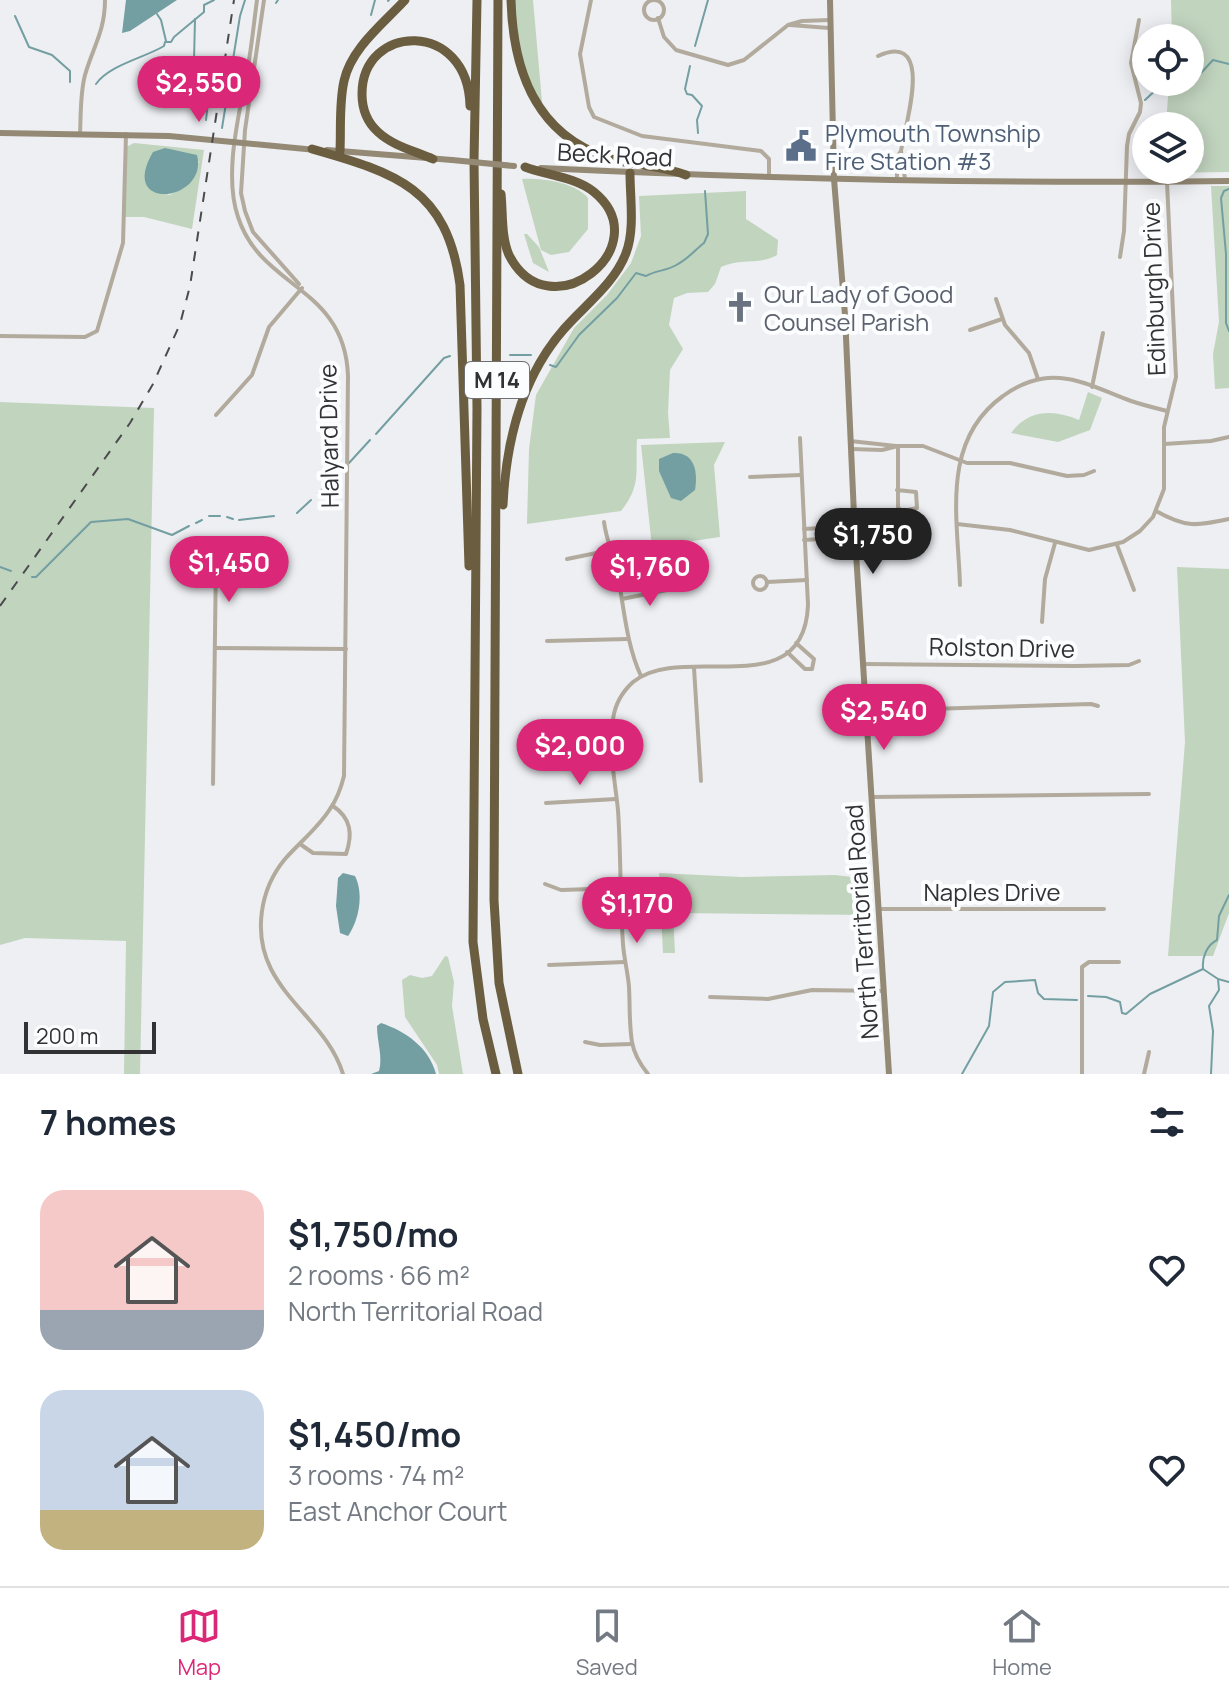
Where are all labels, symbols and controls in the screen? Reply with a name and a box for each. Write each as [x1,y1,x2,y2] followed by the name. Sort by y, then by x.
[1132,24,1204,184] map controls
[1132,24,1204,96] button: locate
[134,56,264,124] pin: $2,550
[155,64,243,100] text: $2,550
[1132,112,1204,184] button: layers
[825,116,1041,177] place label: Plymouth Township Fire Station #3
[784,129,818,163] public building icon: Plymouth Township Fire Station #3
[556,134,674,174] street label: Beck Road
[1133,202,1173,376] street label: Edinburgh Drive
[764,277,953,338] place label: Our Lady of Good Counsel Parish
[723,290,757,324] church icon: Our Lady of Good Counsel Parish
[465,362,529,398] road number: M 14
[310,364,346,508] street label: Halyard Drive
[808,508,938,576] pin: $1,750
[833,516,913,552] text: $1,750
[164,536,294,604] pin: $1,450
[585,540,715,608] pin: $1,760
[188,544,270,580] text: $1,450
[609,548,691,584] text: $1,760
[929,629,1075,665] street label: Rolston Drive
[819,684,949,752] pin: $2,540
[840,692,928,728] text: $2,540
[515,719,645,787] pin: $2,000
[534,727,626,763] text: $2,000
[836,803,886,1041] street label: North Territorial Road
[923,875,1061,908] street label: Naples Drive
[572,877,702,945] pin: $1,170
[600,885,674,921] text: $1,170
[24,1018,156,1054] scale bar
[36,1021,98,1051] text: 200 m
[40,1099,176,1145] text: 7 homes
[1145,1100,1189,1144] icon: filters
[288,1211,459,1257] text: $1,750/mo
[104,1222,200,1318] icon: home
[1145,1248,1189,1292] icon: heart
[288,1257,470,1293] text: 2 rooms · 66 m²
[288,1293,543,1329] text: North Territorial Road
[288,1411,461,1457] text: $1,450/mo
[104,1422,200,1518] icon: home
[1145,1448,1189,1492] icon: heart
[288,1457,464,1493] text: 3 rooms · 74 m²
[288,1493,507,1529] text: East Anchor Court
[177,1604,221,1682] tab: Map
[576,1604,638,1682] tab: Saved
[992,1604,1052,1682] tab: Home

